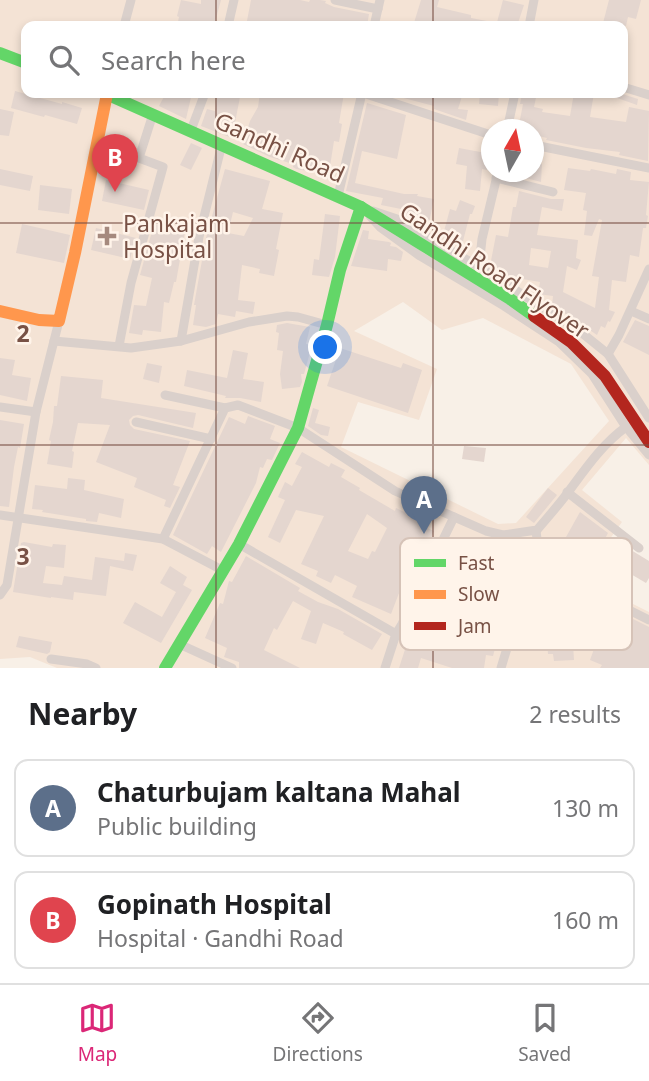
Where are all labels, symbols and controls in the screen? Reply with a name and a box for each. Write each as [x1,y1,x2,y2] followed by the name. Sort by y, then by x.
[21,21,628,98] search box
[45,41,83,79] icon: search
[101,42,246,78] text: Search here
[210,104,350,190] street label: Gandhi Road
[481,119,544,182] north arrow
[92,134,138,192] pin: B
[394,194,597,346] street label: Gandhi Road Flyover
[123,207,230,265] place label: Pankajam Hospital
[97,226,117,246] marker: Pankajam Hospital
[16,317,30,349] text: 2
[308,330,342,364] your location
[401,476,447,534] pin: A
[400,538,632,650] legend
[16,540,30,572] text: 3
[458,550,495,576] text: Fast
[458,581,499,607] text: Slow
[456,613,492,639] text: Jam
[28,693,137,734] text: Nearby
[529,698,621,730] text: 2 results
[97,774,461,810] text: Chaturbujam kaltana Mahal
[45,792,61,824] text: A
[552,792,619,824] text: 130 m
[97,810,257,842] text: Public building
[97,886,332,922] text: Gopinath Hospital
[45,904,61,936] text: B
[552,904,619,936] text: 160 m
[97,922,344,954] text: Hospital · Gandhi Road
[78,999,117,1067] tab: Map
[273,999,363,1067] tab: Directions
[518,999,571,1067] tab: Saved

